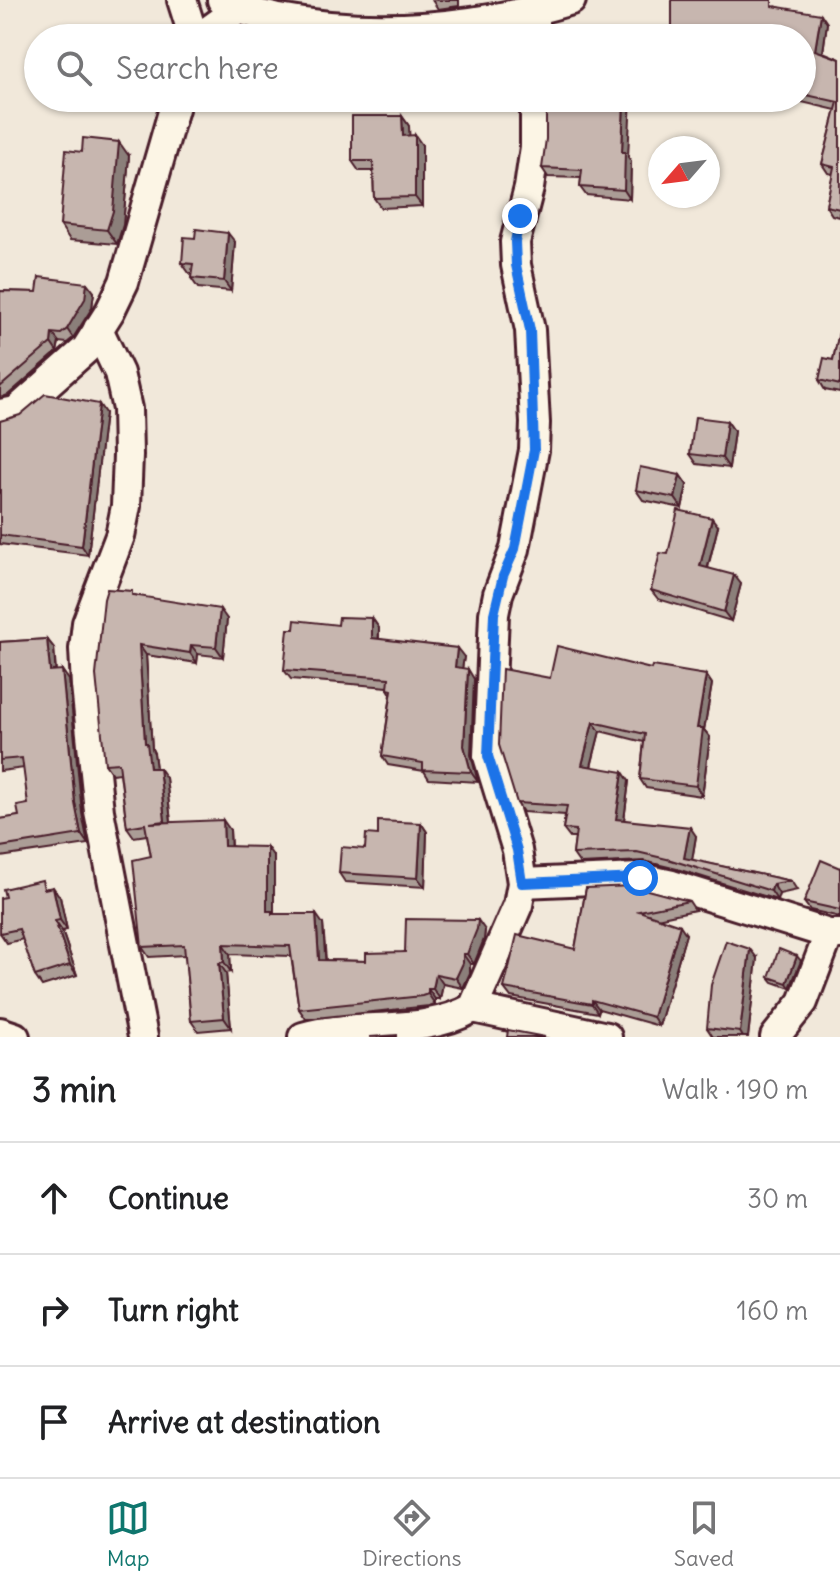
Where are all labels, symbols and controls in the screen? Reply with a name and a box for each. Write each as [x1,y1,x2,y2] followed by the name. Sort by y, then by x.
[24,24,816,112] search box
[52,46,96,90] icon: search
[116,49,279,87] text: Search here
[648,136,720,208] north arrow
[502,198,538,234] route end
[622,860,658,896] route start
[32,1068,117,1111] text: 3 min
[662,1073,808,1106] text: Walk · 190 m
[32,1176,76,1220] icon: ahead
[108,1179,229,1217] text: Continue
[747,1182,808,1215] text: 30 m
[32,1288,76,1332] icon: right
[108,1291,239,1329] text: Turn right
[737,1294,808,1327] text: 160 m
[32,1400,76,1444] icon: arrive
[108,1403,380,1441] text: Arrive at destination
[106,1496,150,1572] tab: Map
[362,1496,462,1572] tab: Directions
[674,1496,734,1572] tab: Saved

